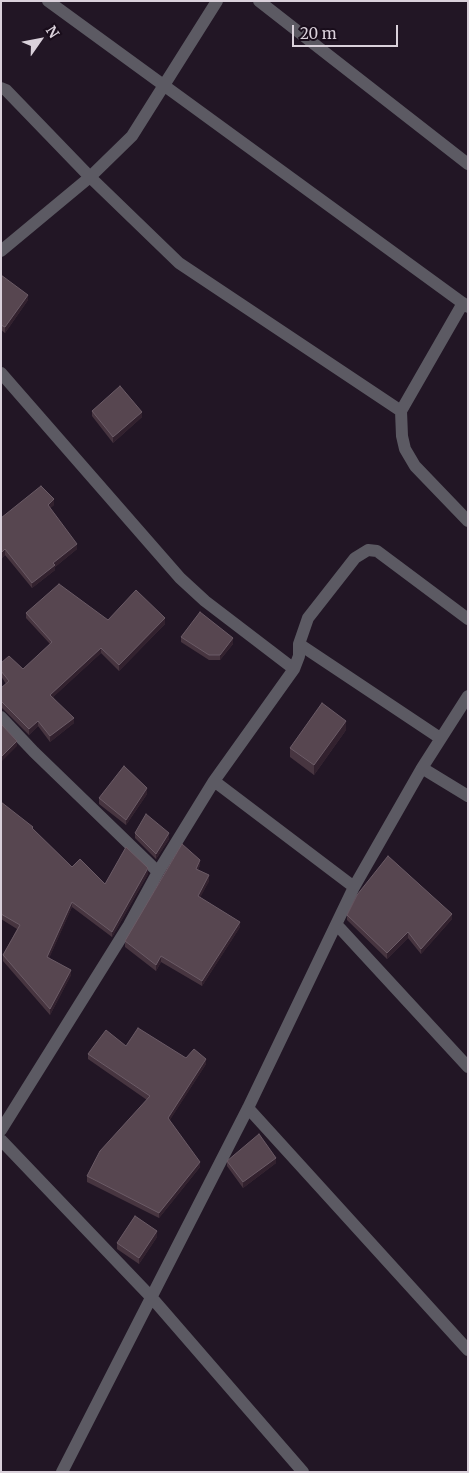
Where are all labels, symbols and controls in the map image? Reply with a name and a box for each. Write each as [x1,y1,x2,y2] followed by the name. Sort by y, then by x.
[15,15,65,65] north arrow
[294,15,400,47] scale bar
[42,22,63,41] text: N
[300,24,337,43] text: 20 m

